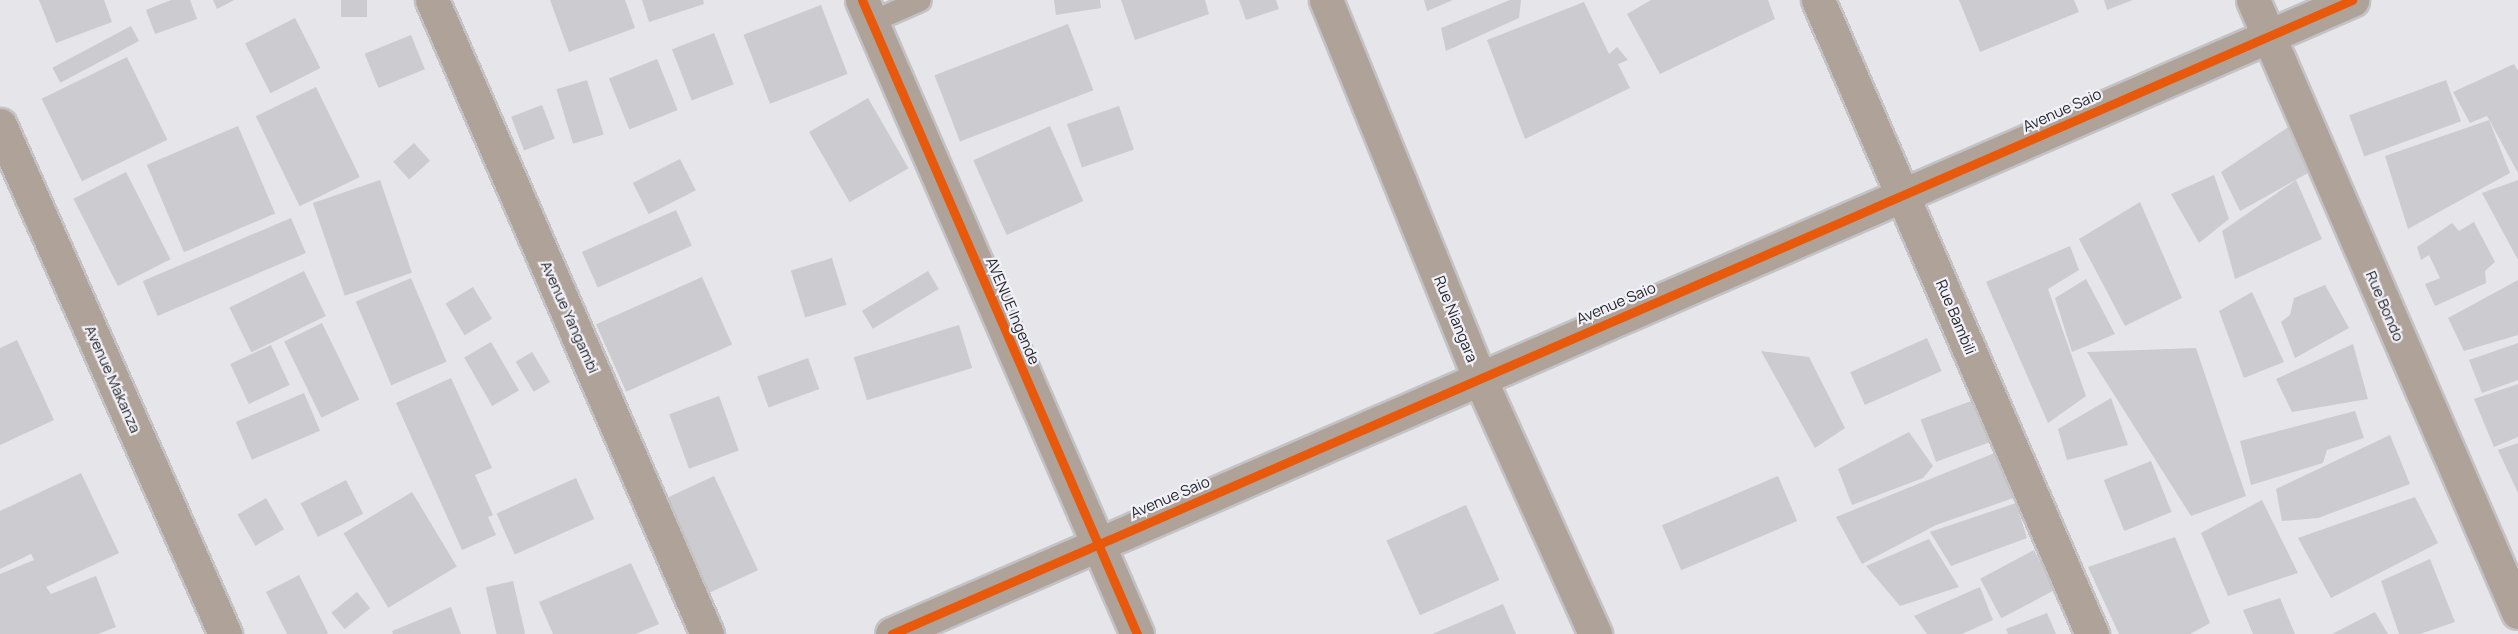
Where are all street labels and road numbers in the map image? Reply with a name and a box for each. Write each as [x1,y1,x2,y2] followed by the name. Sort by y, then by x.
[2020,85,2104,135] street label: Avenue Saio
[982,255,1044,367] street label: AVENUE Ingende
[537,258,603,376] street label: Avenue Yangambi
[2362,268,2408,344] street label: Rue Bondo
[1430,273,1482,365] street label: Rue Niangara
[1932,277,1980,357] street label: Rue Bambili
[1574,278,1658,328] street label: Avenue Saio
[81,322,145,436] street label: Avenue Makanza
[1128,472,1212,522] street label: Avenue Saio

